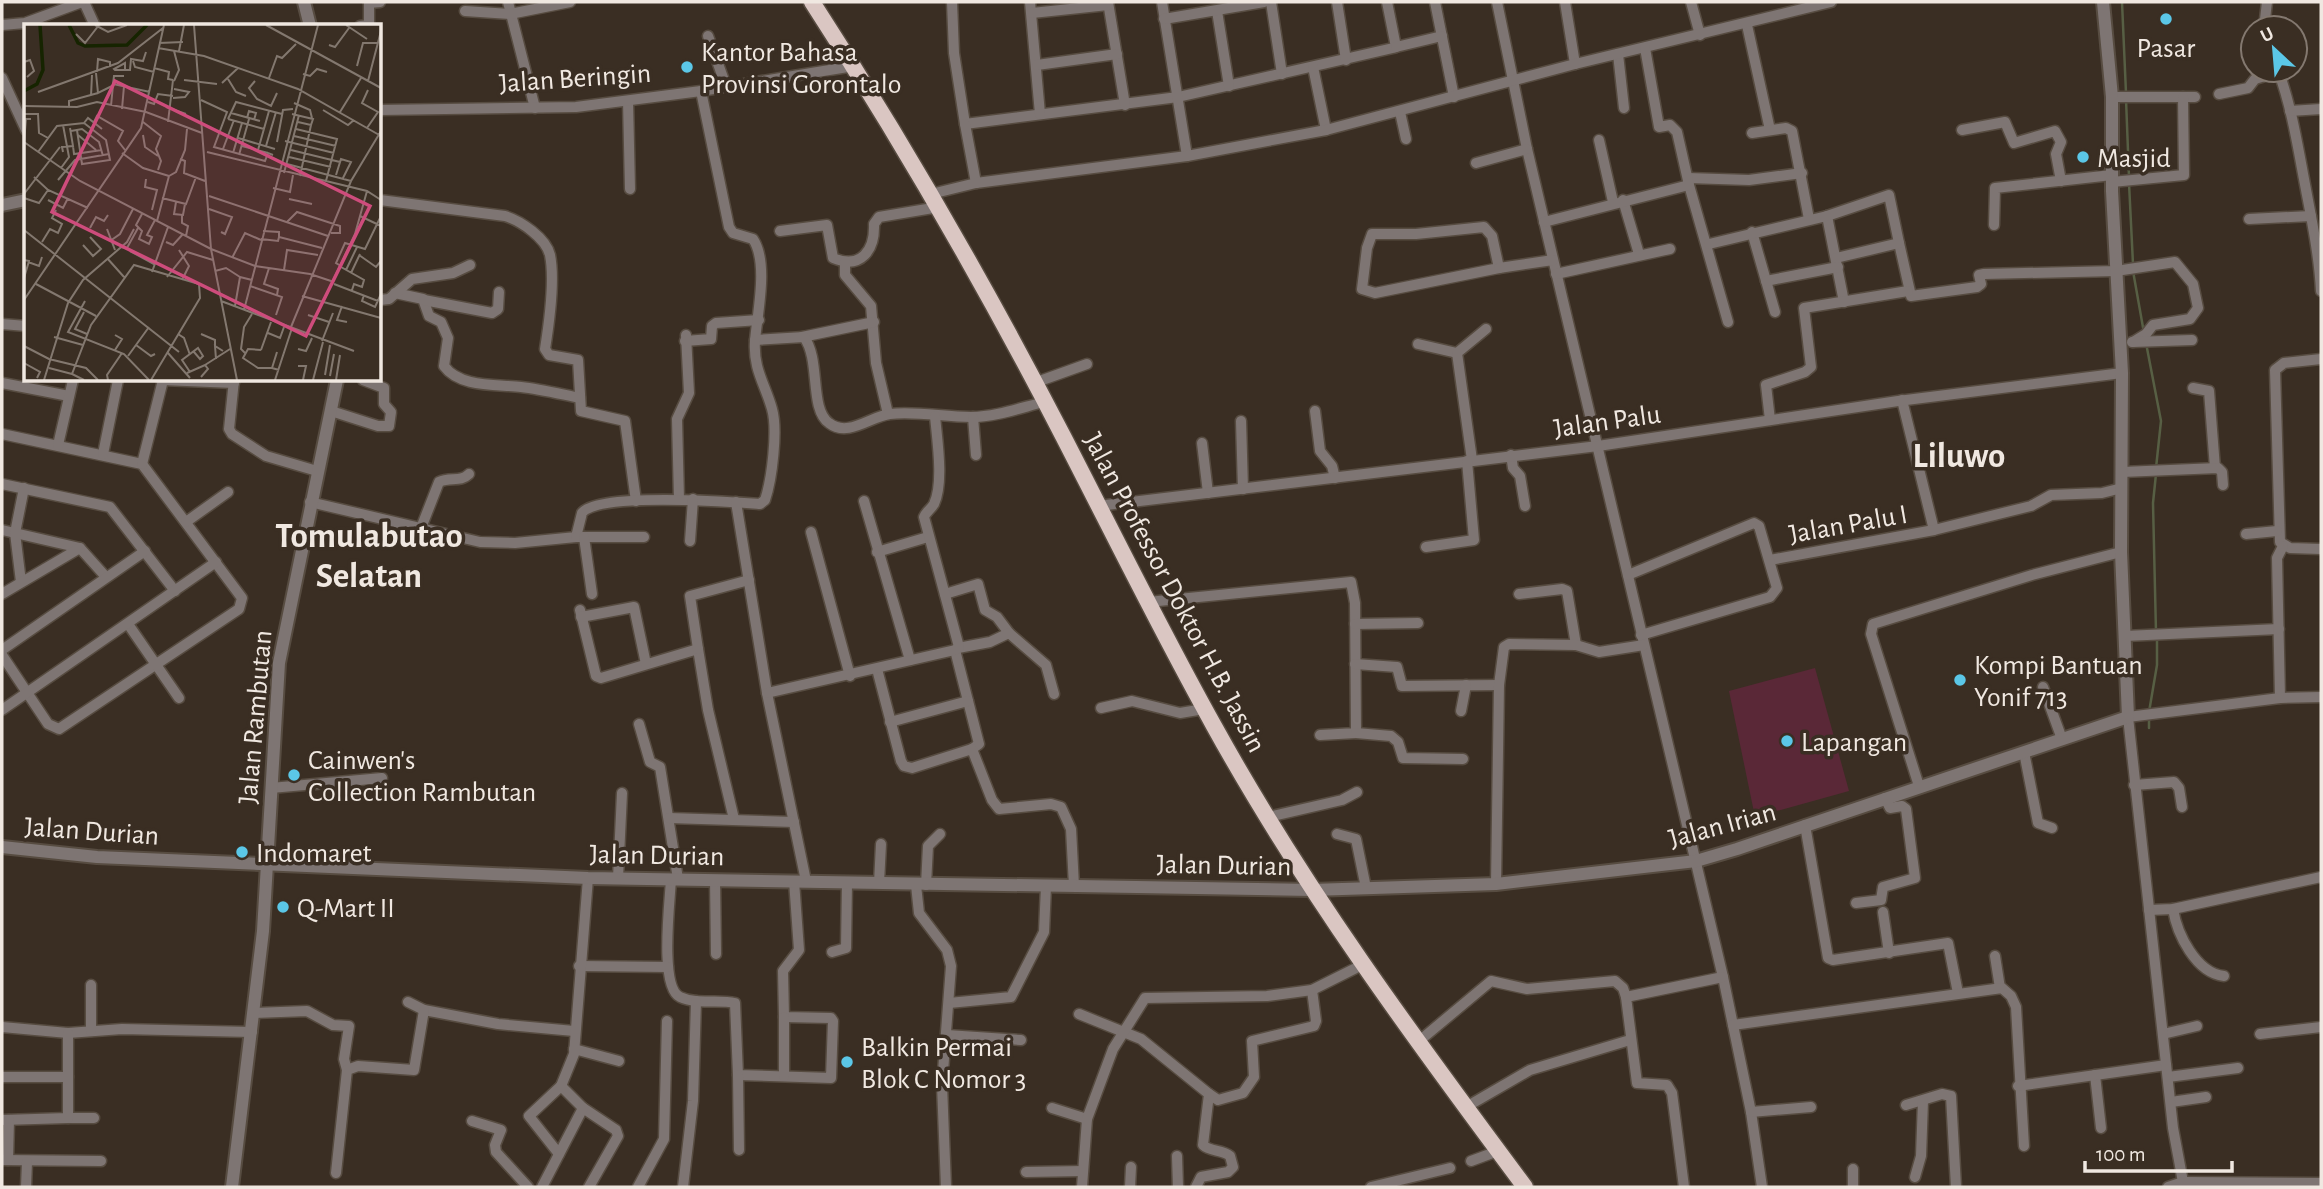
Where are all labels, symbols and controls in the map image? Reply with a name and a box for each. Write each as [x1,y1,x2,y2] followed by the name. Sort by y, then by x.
[2158,11,2174,27] marker: Pasar
[2239,14,2309,84] north arrow
[24,24,382,382] inset map
[2258,24,2277,46] text: U
[2137,35,2195,63] place label: Pasar
[701,39,902,99] place label: Kantor Bahasa Provinsi Gorontalo
[679,59,695,75] marker: Kantor Bahasa Provinsi Gorontalo
[498,60,652,98] street label: Jalan Beringin
[2097,145,2171,173] place label: Masjid
[2075,149,2091,165] marker: Masjid
[1552,401,1663,443] street label: Jalan Palu
[1078,428,1271,757] street label: Jalan Professor Doktor H.B. Jassin
[1913,439,2005,474] district label: Liluwo
[1787,501,1910,549] street label: Jalan Palu I
[275,519,463,594] district label: Tomulabutao Selatan
[234,629,278,805] street label: Jalan Rambutan
[1974,652,2143,712] place label: Kompi Bantuan Yonif 713
[1952,672,1968,688] marker: Kompi Bantuan Yonif 713
[1801,729,1907,757] place label: Lapangan
[1779,733,1795,749] marker: Lapangan
[308,747,536,807] place label: Cainwen's Collection Rambutan
[286,767,302,783] marker: Cainwen's Collection Rambutan
[1666,798,1779,854] street label: Jalan Irian
[24,813,160,851] street label: Jalan Durian
[256,840,372,868] place label: Indomaret
[589,841,725,871] street label: Jalan Durian
[234,844,250,860] marker: Indomaret
[1156,851,1292,881] street label: Jalan Durian
[297,895,395,923] place label: Q-Mart II
[275,899,291,915] marker: Q-Mart II
[861,1034,1026,1094] place label: Balkin Permai Blok C Nomor 3
[839,1054,855,1070] marker: Balkin Permai Blok C Nomor 3
[2085,1130,2232,1174] scale bar
[2096,1144,2146,1165] text: 100 m

